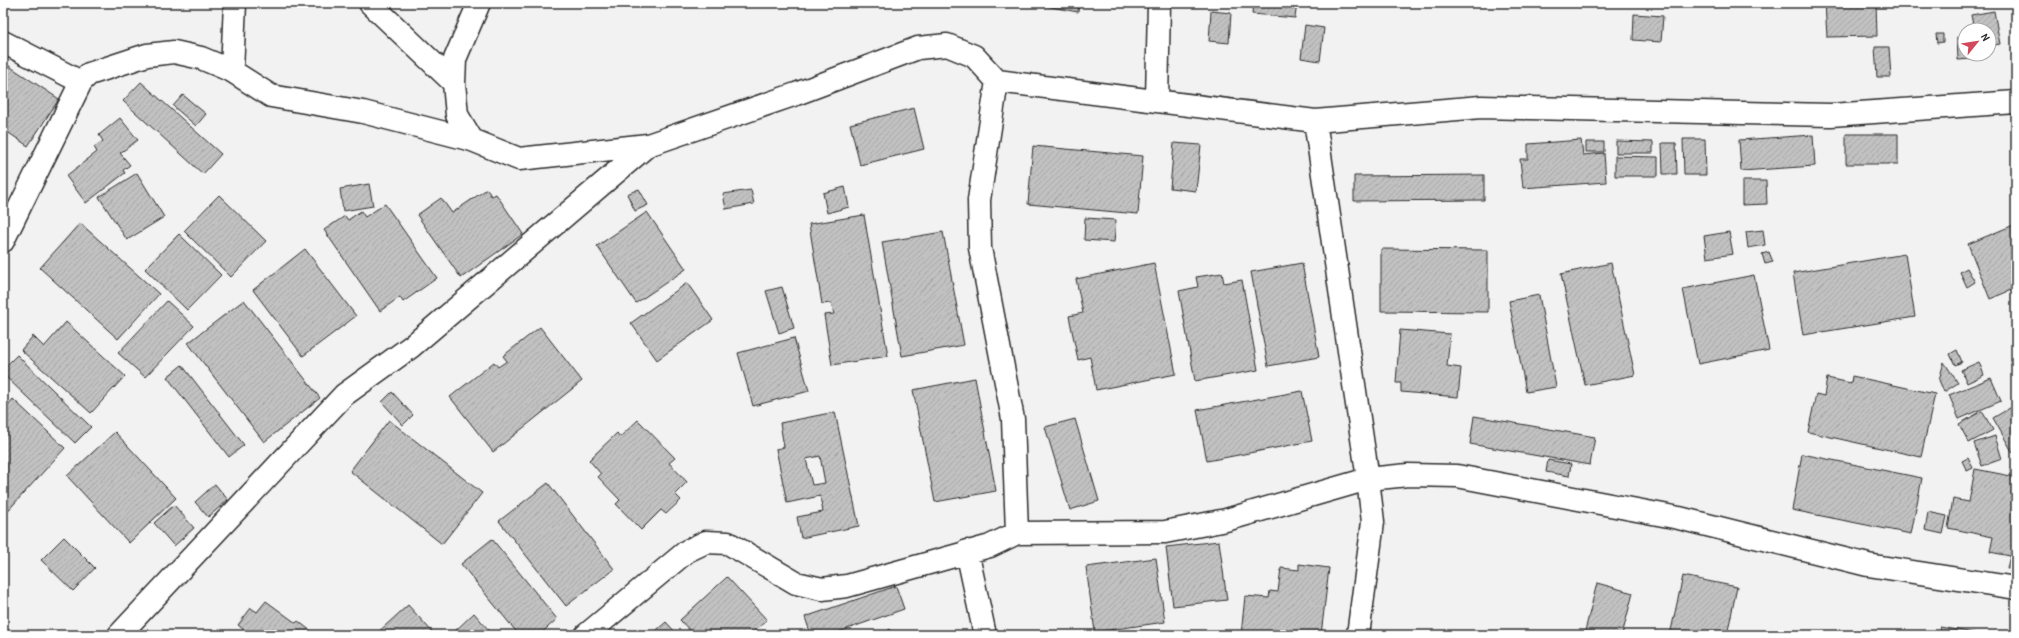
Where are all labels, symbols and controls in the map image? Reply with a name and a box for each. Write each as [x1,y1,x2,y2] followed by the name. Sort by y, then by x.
[1957,22,1997,62] north arrow
[1978,31,1993,43] text: N

